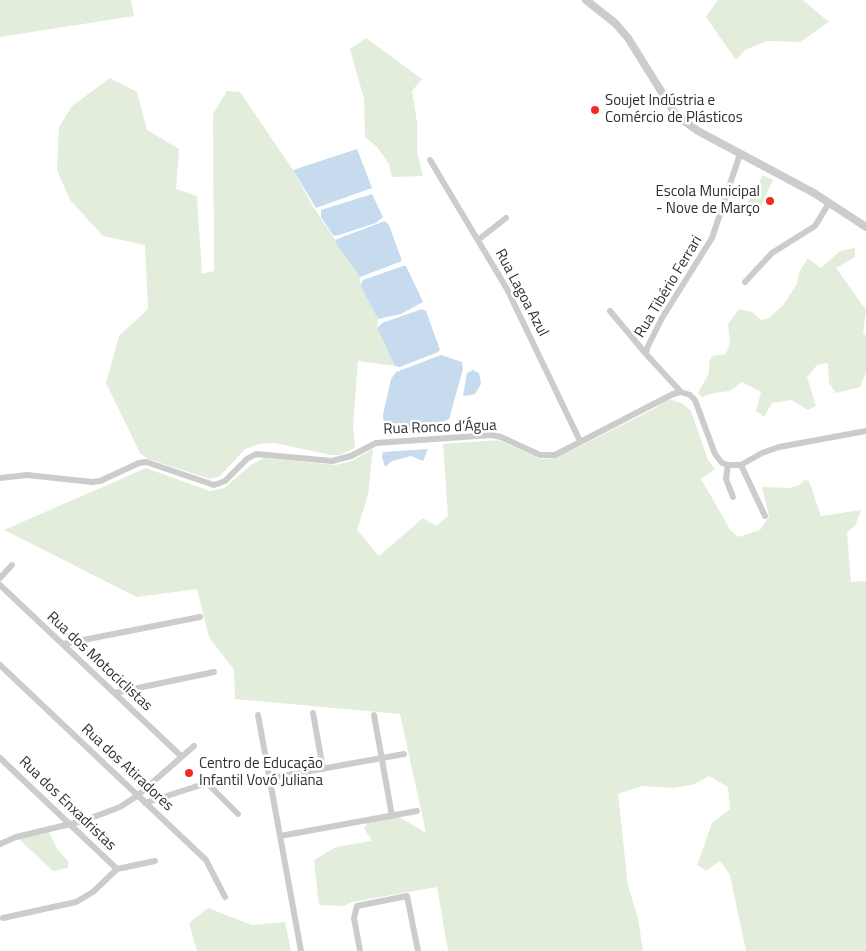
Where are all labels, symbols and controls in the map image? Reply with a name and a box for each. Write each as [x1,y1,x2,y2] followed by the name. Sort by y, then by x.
[605,92,743,127] place label: Soujet Indústria e Comércio de Plásticos
[589,104,601,116] marker: Soujet Indústria e Comércio de Plásticos
[655,183,760,218] place label: Escola Municipal - Nove de Março
[764,195,776,207] marker: Escola Municipal - Nove de Março
[631,233,707,341] street label: Rua Tibério Ferrari
[490,246,552,340] street label: Rua Lagoa Azul
[383,417,497,439] street label: Rua Ronco d’Água
[43,609,155,715] street label: Rua dos Motociclistas
[77,721,177,815] street label: Rua dos Atiradores
[15,753,119,855] street label: Rua dos Enxadristas
[199,755,323,790] place label: Centro de Educação Infantil Vovó Juliana
[183,767,195,779] marker: Centro de Educação Infantil Vovó Juliana

